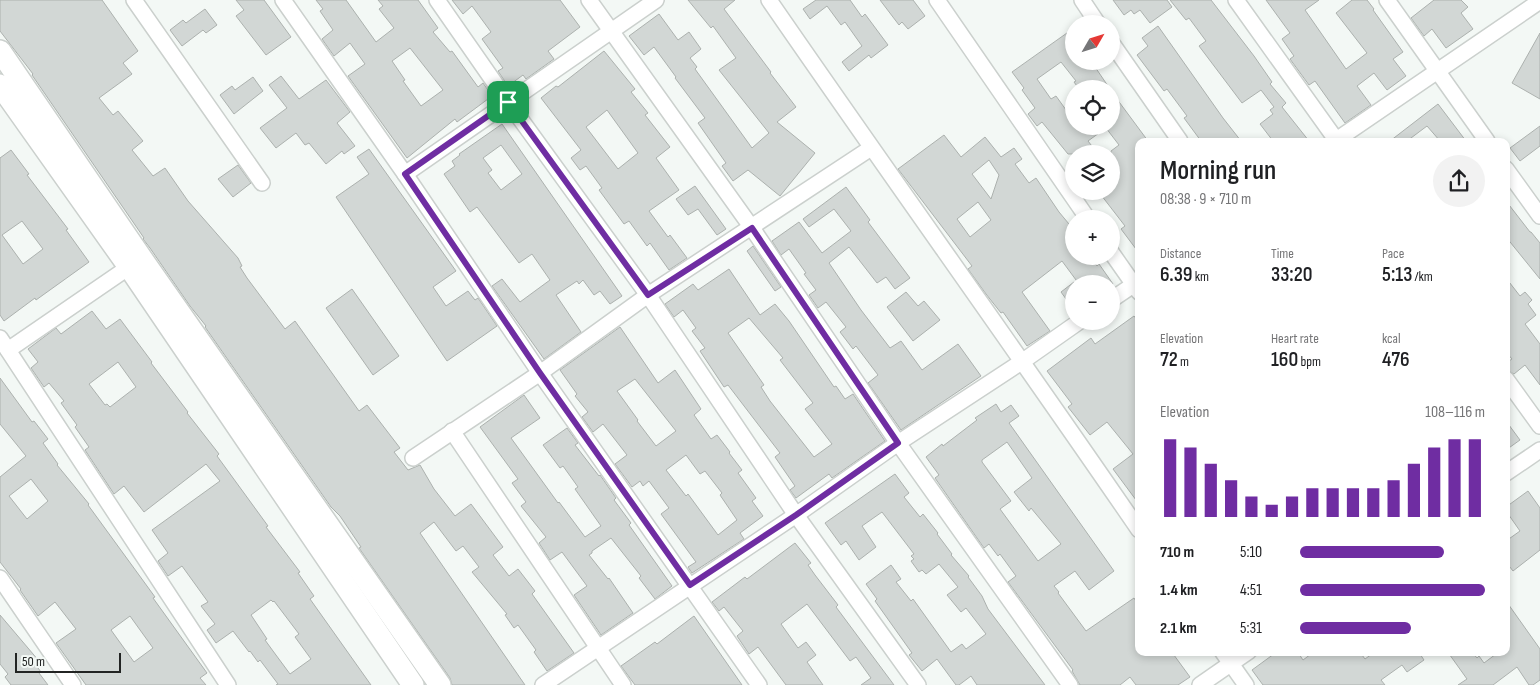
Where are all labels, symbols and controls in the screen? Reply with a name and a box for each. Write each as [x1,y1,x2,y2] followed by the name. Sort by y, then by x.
[1065,15,1120,70] north arrow
[1065,15,1120,330] map controls
[1065,80,1120,135] button: locate
[487,81,529,123] pin
[494,88,522,116] icon: arrive
[1065,145,1120,200] button: layers
[1160,154,1276,187] text: Morning run
[1433,155,1485,207] button: share
[1160,190,1251,209] text: 08:38 · 9 × 710 m
[1065,210,1120,265] button: +
[1160,245,1201,262] text: Distance
[1271,245,1294,262] text: Time
[1382,245,1404,262] text: Pace
[1160,262,1193,287] text: 6.39
[1271,262,1312,287] text: 33:20
[1382,262,1412,287] text: 5:13
[1193,268,1209,285] text: km
[1412,268,1433,285] text: /km
[1065,275,1120,330] button: −
[1160,330,1203,347] text: Elevation
[1271,330,1319,347] text: Heart rate
[1382,330,1401,347] text: kcal
[1160,347,1178,372] text: 72
[1271,347,1298,372] text: 160
[1382,347,1410,372] text: 476
[1178,353,1189,370] text: m
[1298,353,1321,370] text: bpm
[1160,403,1209,422] text: Elevation
[1425,403,1485,422] text: 108–116 m
[1160,543,1194,562] text: 710 m
[1240,543,1262,562] text: 5:10
[1160,581,1198,600] text: 1.4 km
[1240,581,1262,600] text: 4:51
[1160,619,1197,638] text: 2.1 km
[1240,619,1262,638] text: 5:31
[15,650,121,673] scale bar
[22,653,45,670] text: 50 m

